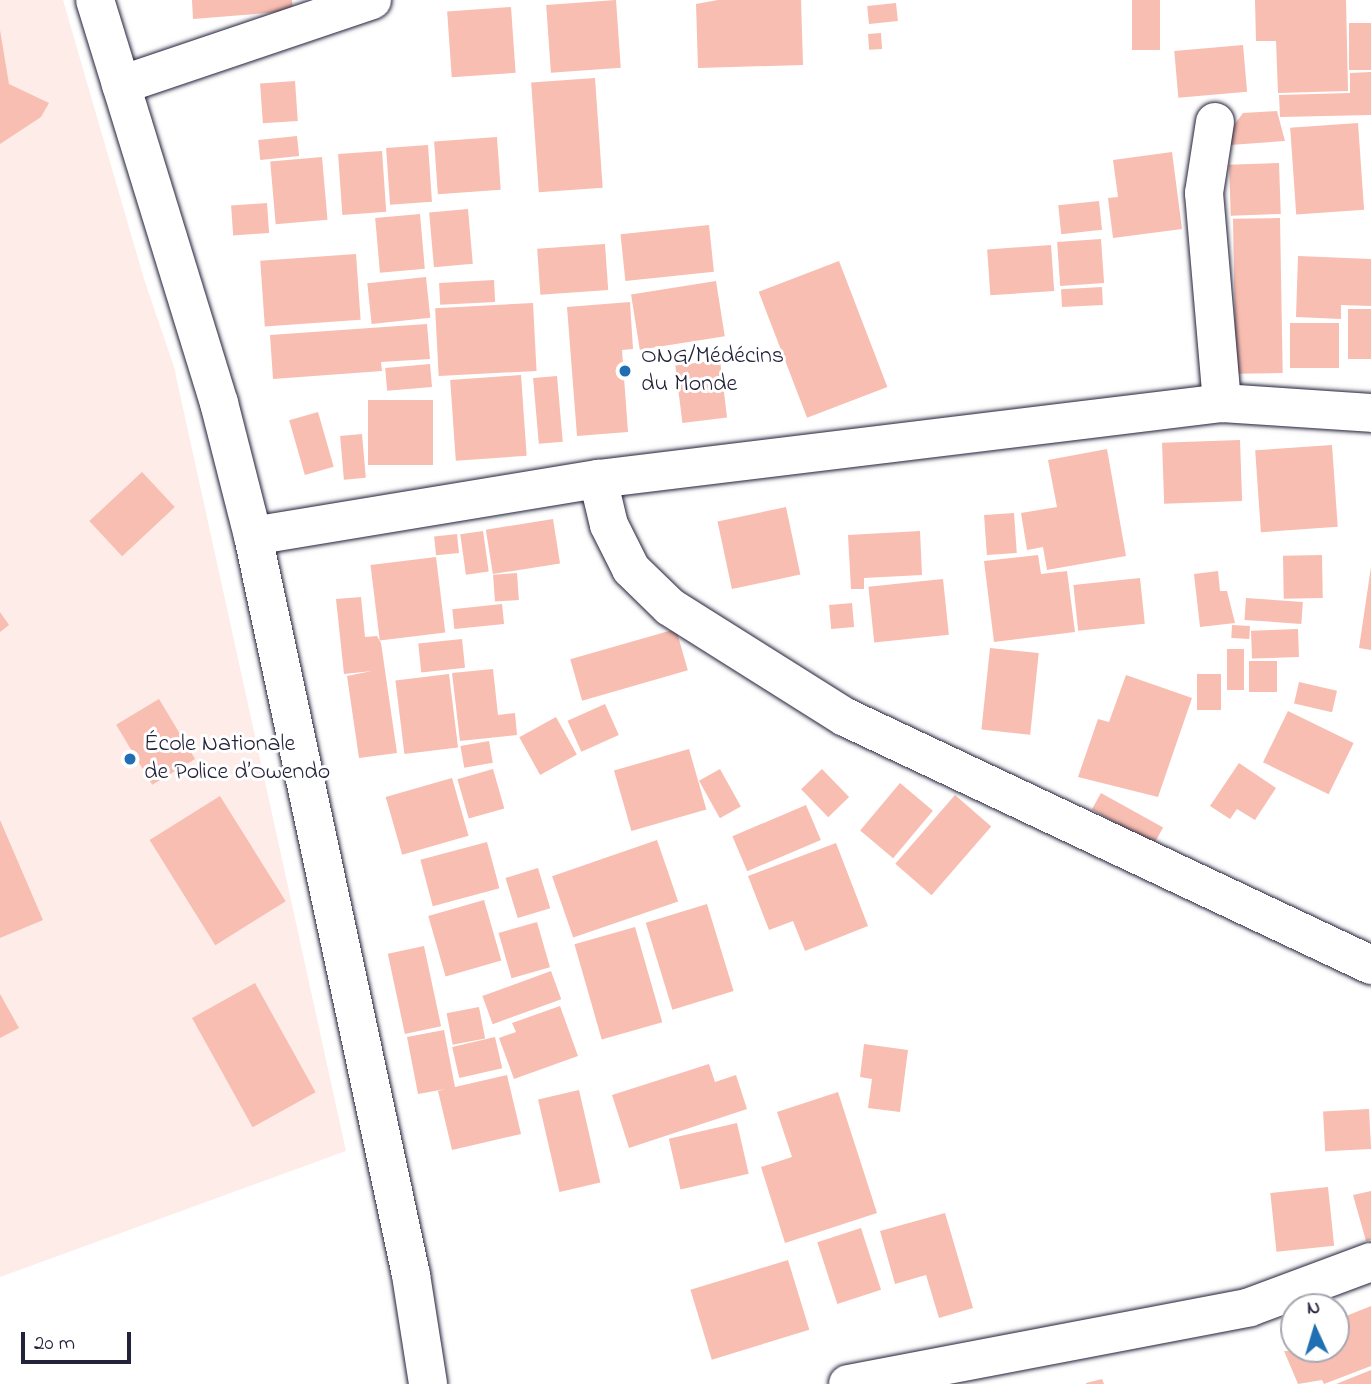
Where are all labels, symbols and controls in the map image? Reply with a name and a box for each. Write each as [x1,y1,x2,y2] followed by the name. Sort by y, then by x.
[641,343,784,399] place label: ONG/Médécins du Monde
[615,361,635,381] marker: ONG/Médécins du Monde
[144,731,330,787] place label: École Nationale de Police d’Owendo
[122,751,138,767] marker: École Nationale de Police d’Owendo
[1280,1293,1350,1363] north arrow
[1306,1295,1321,1322] text: N
[24,1318,135,1362] scale bar
[34,1329,75,1359] text: 20 m

